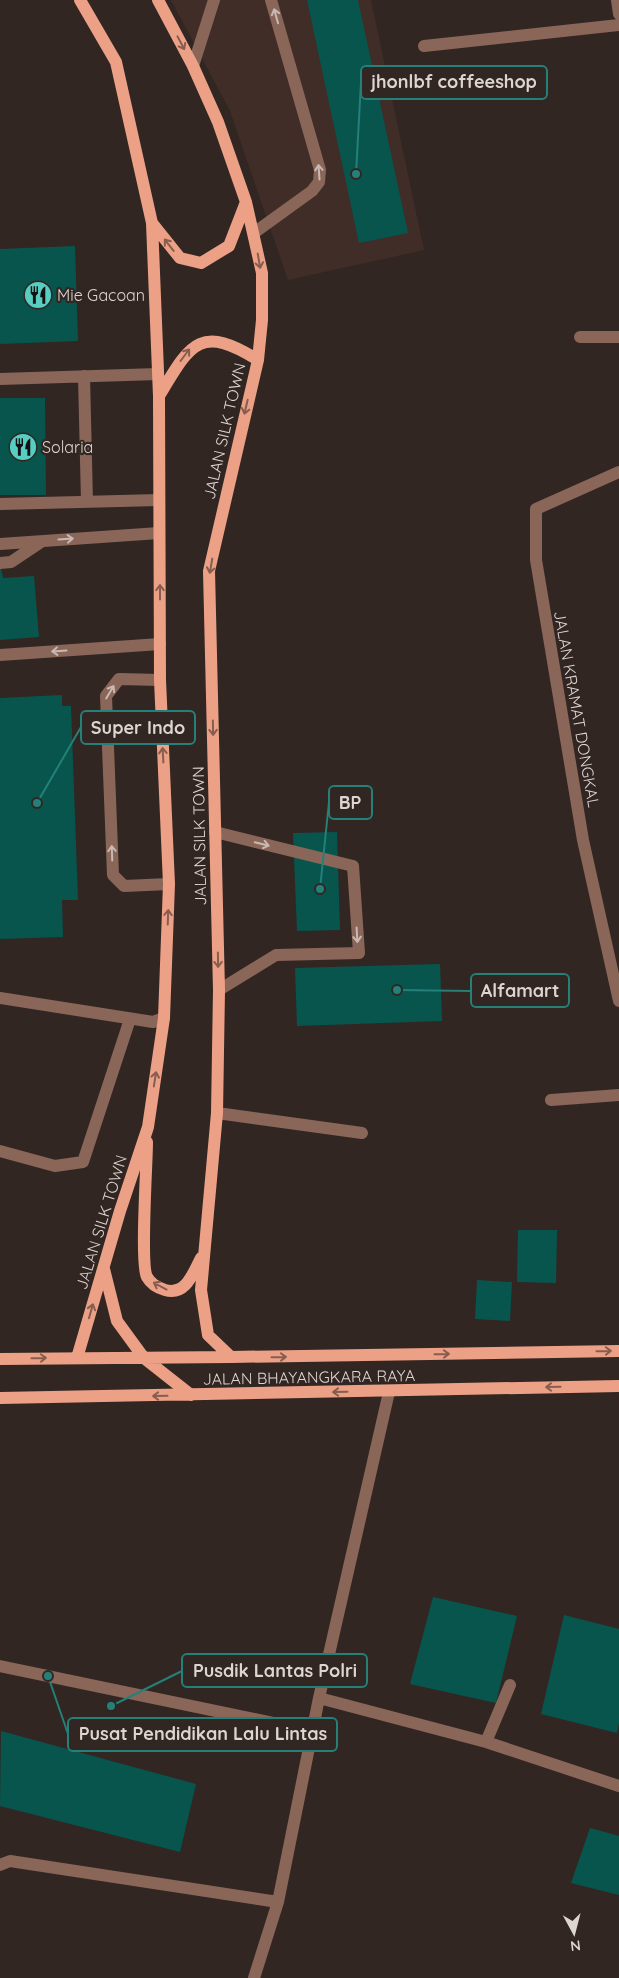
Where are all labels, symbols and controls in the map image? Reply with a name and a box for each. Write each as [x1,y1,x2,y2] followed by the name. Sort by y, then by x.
[271,8,280,24] one-way arrow
[177,35,186,50] one-way arrow
[361,66,547,99] callout: jhonlbf coffeeshop
[370,70,537,93] text: jhonlbf coffeeshop
[314,165,323,181] one-way arrow
[164,239,175,252] one-way arrow
[255,253,265,269] one-way arrow
[23,280,53,310] restaurant icon: Mie Gacoan
[57,285,145,305] place label: Mie Gacoan
[180,349,191,362] one-way arrow
[199,361,249,501] street label: JALAN SILK TOWN
[241,399,251,415] one-way arrow
[8,432,38,462] restaurant icon: Solaria
[42,437,93,457] place label: Solaria
[58,535,74,544] one-way arrow
[205,557,215,573] one-way arrow
[155,585,165,601] one-way arrow
[550,609,604,809] street label: JALAN KRAMAT DONGKAL
[51,646,67,655] one-way arrow
[105,685,116,699] one-way arrow
[81,711,195,744] callout: Super Indo
[91,716,185,739] text: Super Indo
[208,720,217,736] one-way arrow
[159,747,168,763] one-way arrow
[188,766,210,906] street label: JALAN SILK TOWN
[329,786,372,819] callout: BP
[339,791,361,814] text: BP
[254,839,270,849] one-way arrow
[107,845,117,862] one-way arrow
[163,909,173,926] one-way arrow
[353,927,362,943] one-way arrow
[213,952,223,968] one-way arrow
[471,974,569,1007] callout: Alfamart
[481,979,559,1002] text: Alfamart
[150,1071,160,1087] one-way arrow
[71,1152,131,1292] street label: JALAN SILK TOWN
[152,1281,167,1291] one-way arrow
[86,1303,96,1319] one-way arrow
[596,1346,612,1356] one-way arrow
[434,1349,450,1359] one-way arrow
[271,1352,287,1361] one-way arrow
[30,1353,46,1363] one-way arrow
[202,1365,416,1389] street label: JALAN BHAYANGKARA RAYA
[545,1383,561,1392] one-way arrow
[332,1388,348,1397] one-way arrow
[152,1391,168,1401] one-way arrow
[182,1654,367,1687] callout: Pusdik Lantas Polri
[193,1659,357,1682] text: Pusdik Lantas Polri
[68,1718,337,1751] callout: Pusat Pendidikan Lalu Lintas
[79,1722,328,1745] text: Pusat Pendidikan Lalu Lintas
[549,1908,599,1958] north arrow
[569,1936,582,1955] text: N

